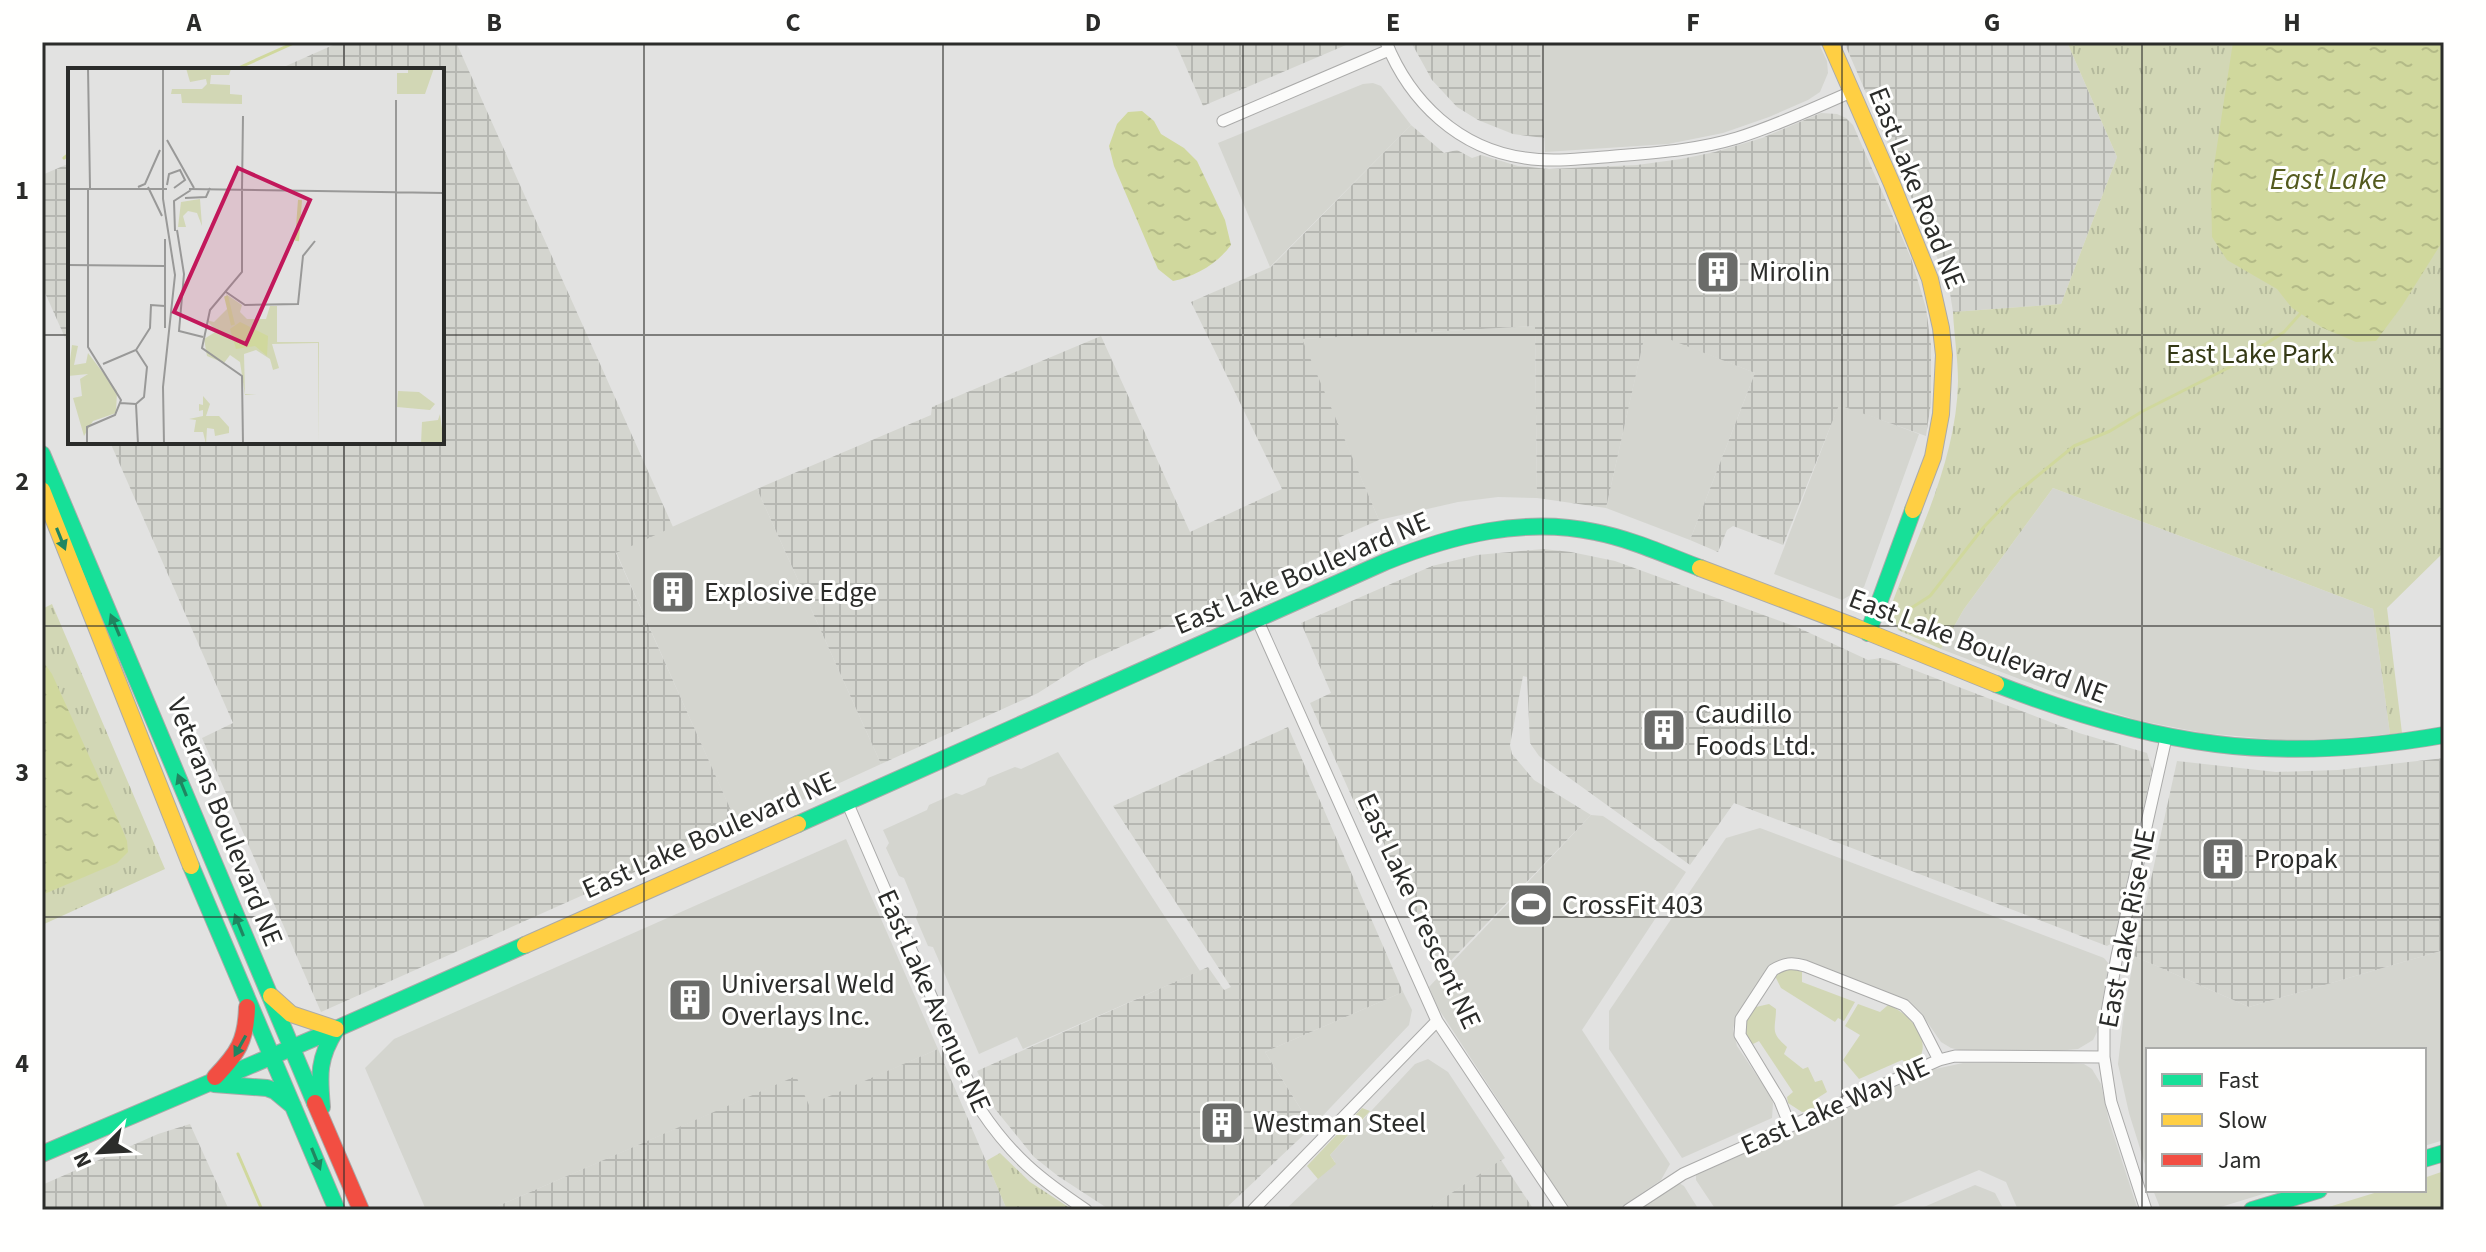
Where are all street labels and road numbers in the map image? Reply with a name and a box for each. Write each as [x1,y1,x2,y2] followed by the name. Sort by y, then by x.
[1858,81,1976,295] street label: East Lake Road NE
[1168,501,1436,645] street label: East Lake Boulevard NE
[1843,578,2113,714] street label: East Lake Boulevard NE
[157,692,293,952] street label: Veterans Boulevard NE
[576,761,842,909] street label: East Lake Boulevard NE
[1347,787,1491,1035] street label: East Lake Crescent NE
[2088,825,2166,1031] street label: East Lake Rise NE
[867,883,1001,1119] street label: East Lake Avenue NE
[1734,1046,1936,1166] street label: East Lake Way NE

